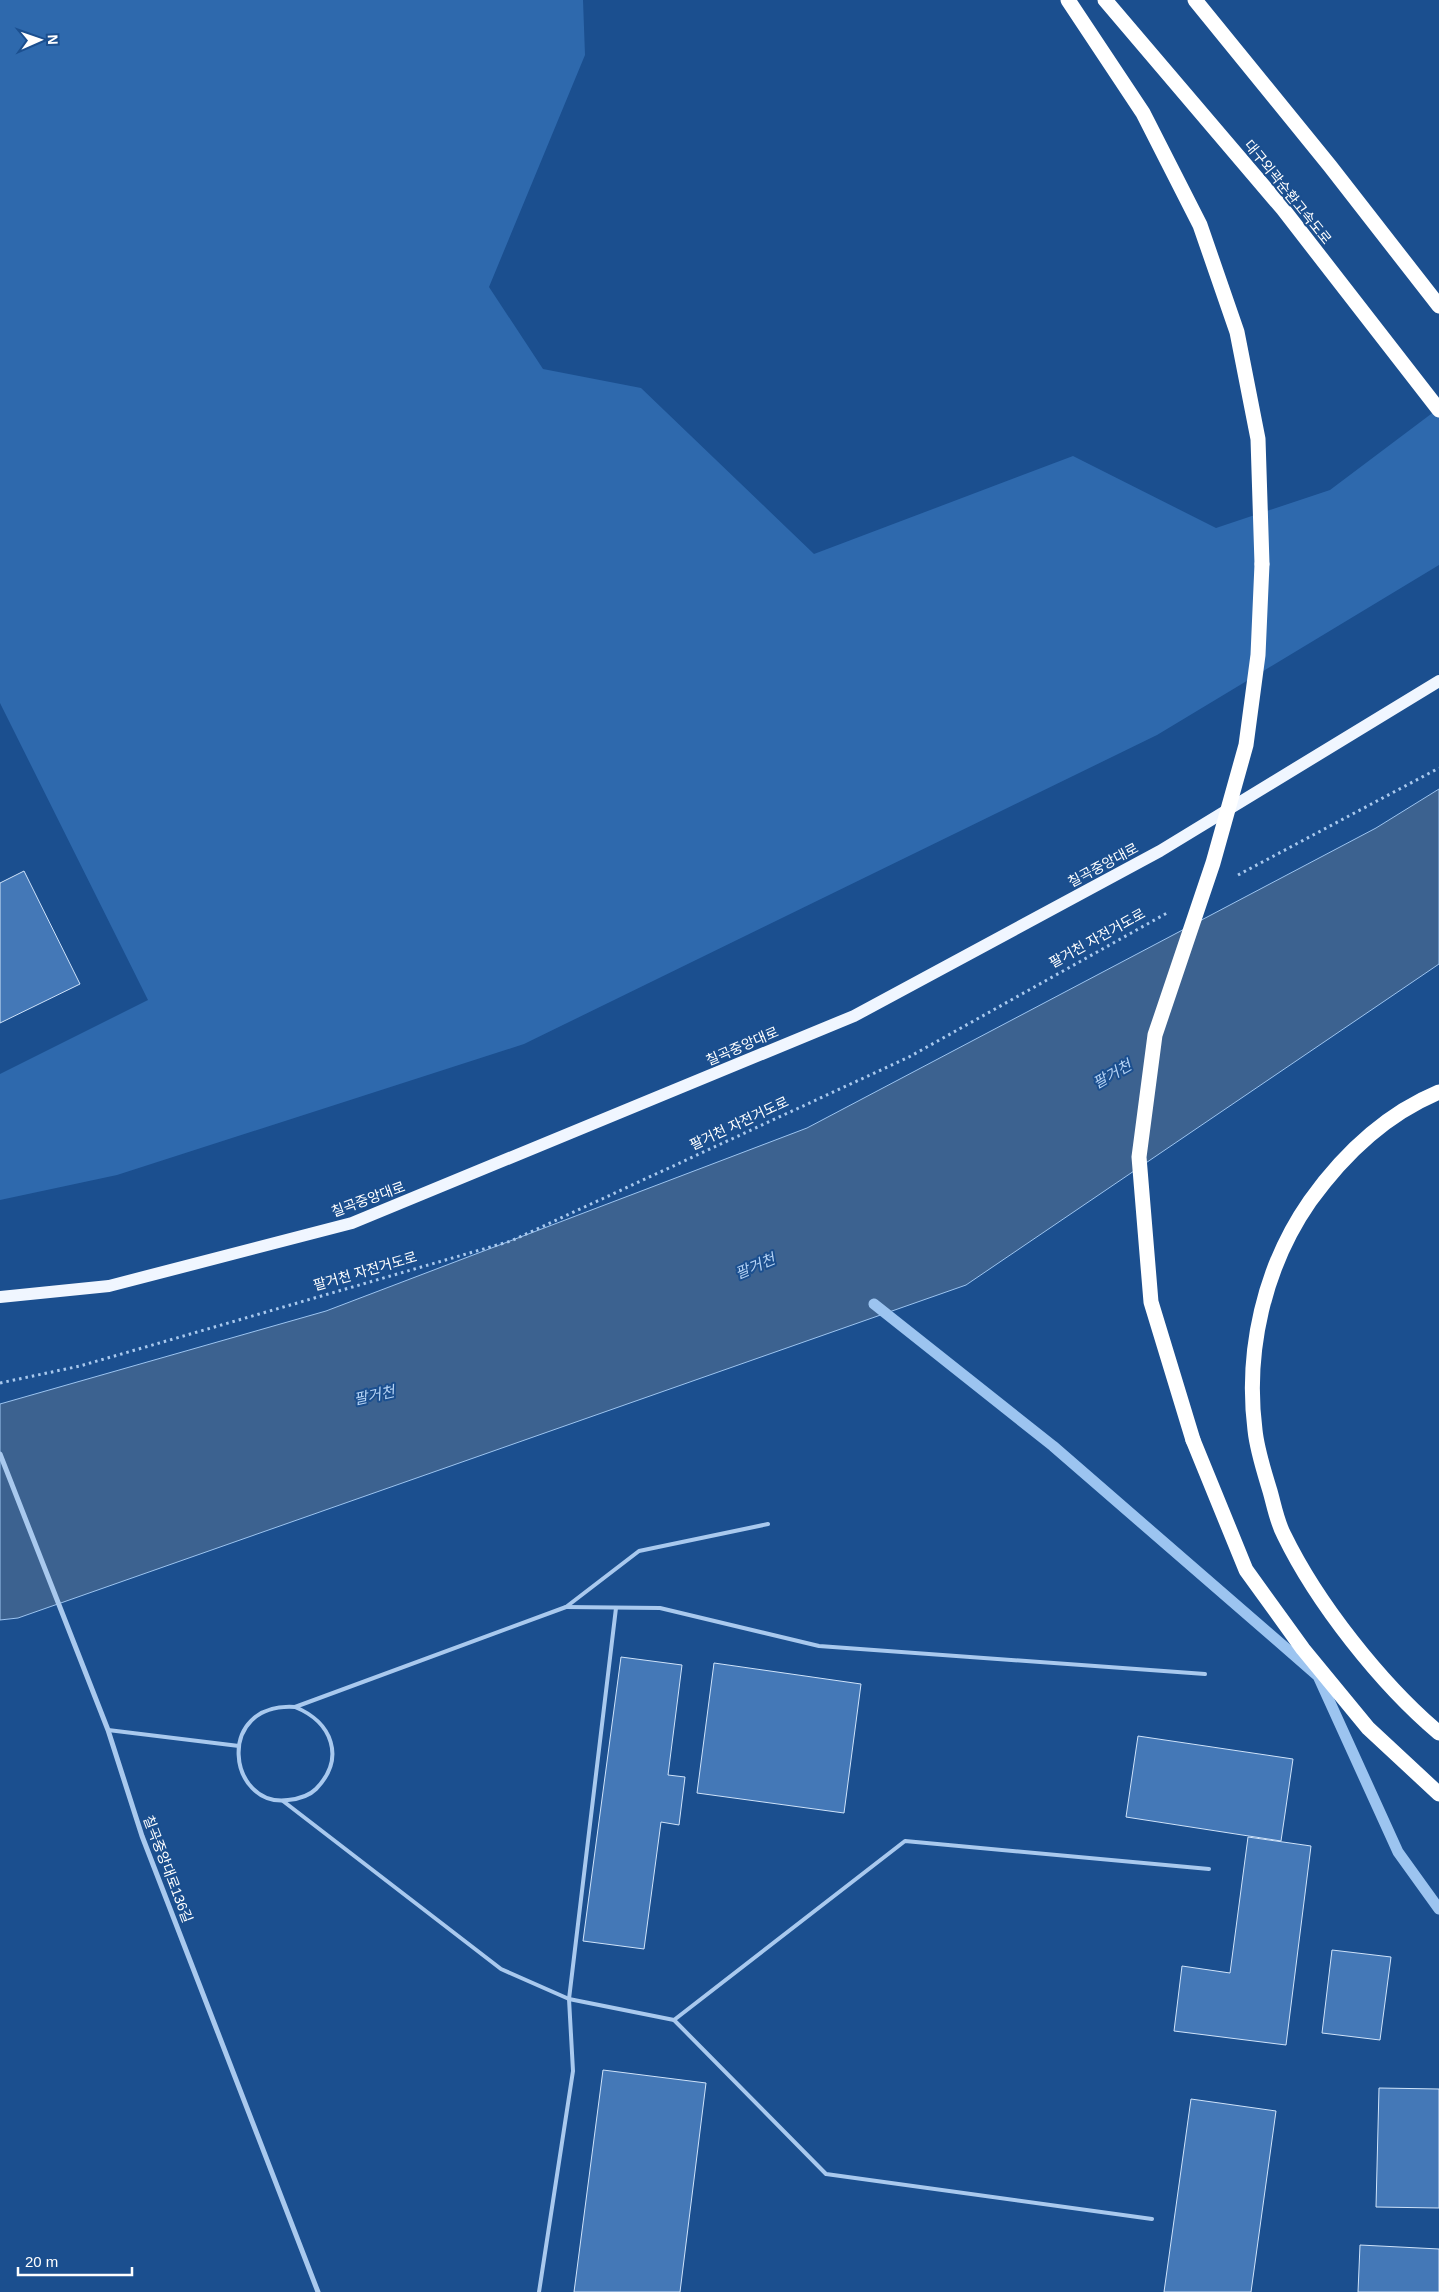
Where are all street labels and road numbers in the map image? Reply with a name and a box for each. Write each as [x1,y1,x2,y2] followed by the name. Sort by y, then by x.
[1241,137,1335,247] street label: 대구외곽순환고속도로
[1065,840,1141,890] street label: 칠곡중앙대로
[1046,905,1148,971] street label: 팔거천 자전거도로
[703,1023,781,1068] street label: 칠곡중앙대로
[687,1093,791,1153] street label: 팔거천 자전거도로
[329,1178,407,1220] street label: 칠곡중앙대로
[311,1249,419,1293] street label: 팔거천 자전거도로
[140,1813,196,1925] street label: 칠곡중앙대로136길

